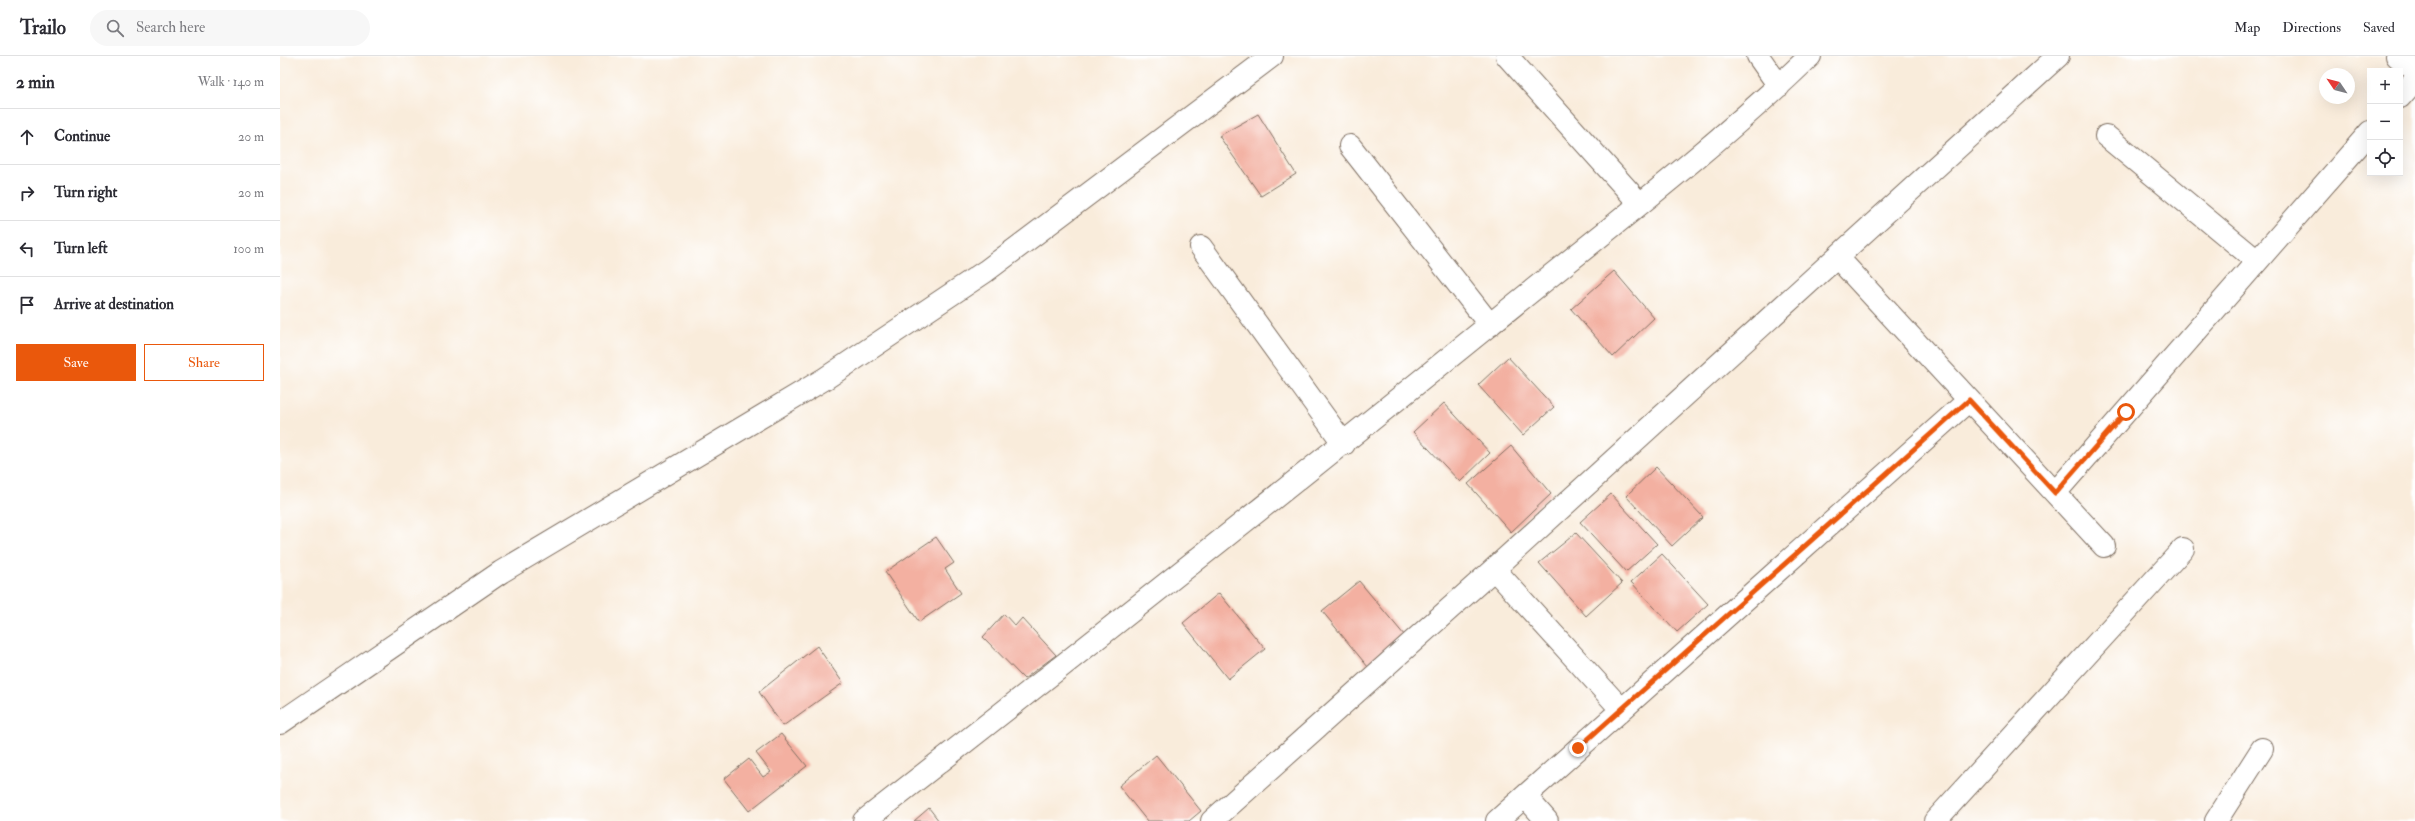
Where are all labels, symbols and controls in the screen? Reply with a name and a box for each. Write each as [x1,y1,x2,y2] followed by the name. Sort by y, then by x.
[90,10,370,46] search box
[20,16,66,40] text: Trailo
[104,17,126,39] icon: search
[136,18,205,37] text: Search here
[2234,19,2260,36] text: Map
[2282,19,2341,36] text: Directions
[2363,19,2395,36] text: Saved
[2319,68,2355,104] north arrow
[2367,68,2403,176] map controls
[2367,68,2403,104] button: +
[16,72,55,93] text: 2 min
[198,74,264,90] text: Walk · 140 m
[2367,104,2403,140] button: −
[16,126,38,148] icon: ahead
[54,127,110,146] text: Continue
[238,129,264,145] text: 20 m
[2367,140,2403,176] button: locate
[16,182,38,204] icon: right
[54,183,117,202] text: Turn right
[238,185,264,201] text: 20 m
[16,238,38,260] icon: left
[54,239,108,258] text: Turn left
[233,241,264,257] text: 100 m
[16,294,38,316] icon: arrive
[54,295,174,314] text: Arrive at destination
[16,344,136,381] button: Save
[144,344,264,381] button: Share
[2117,403,2135,421] route start
[1569,739,1587,757] route end

